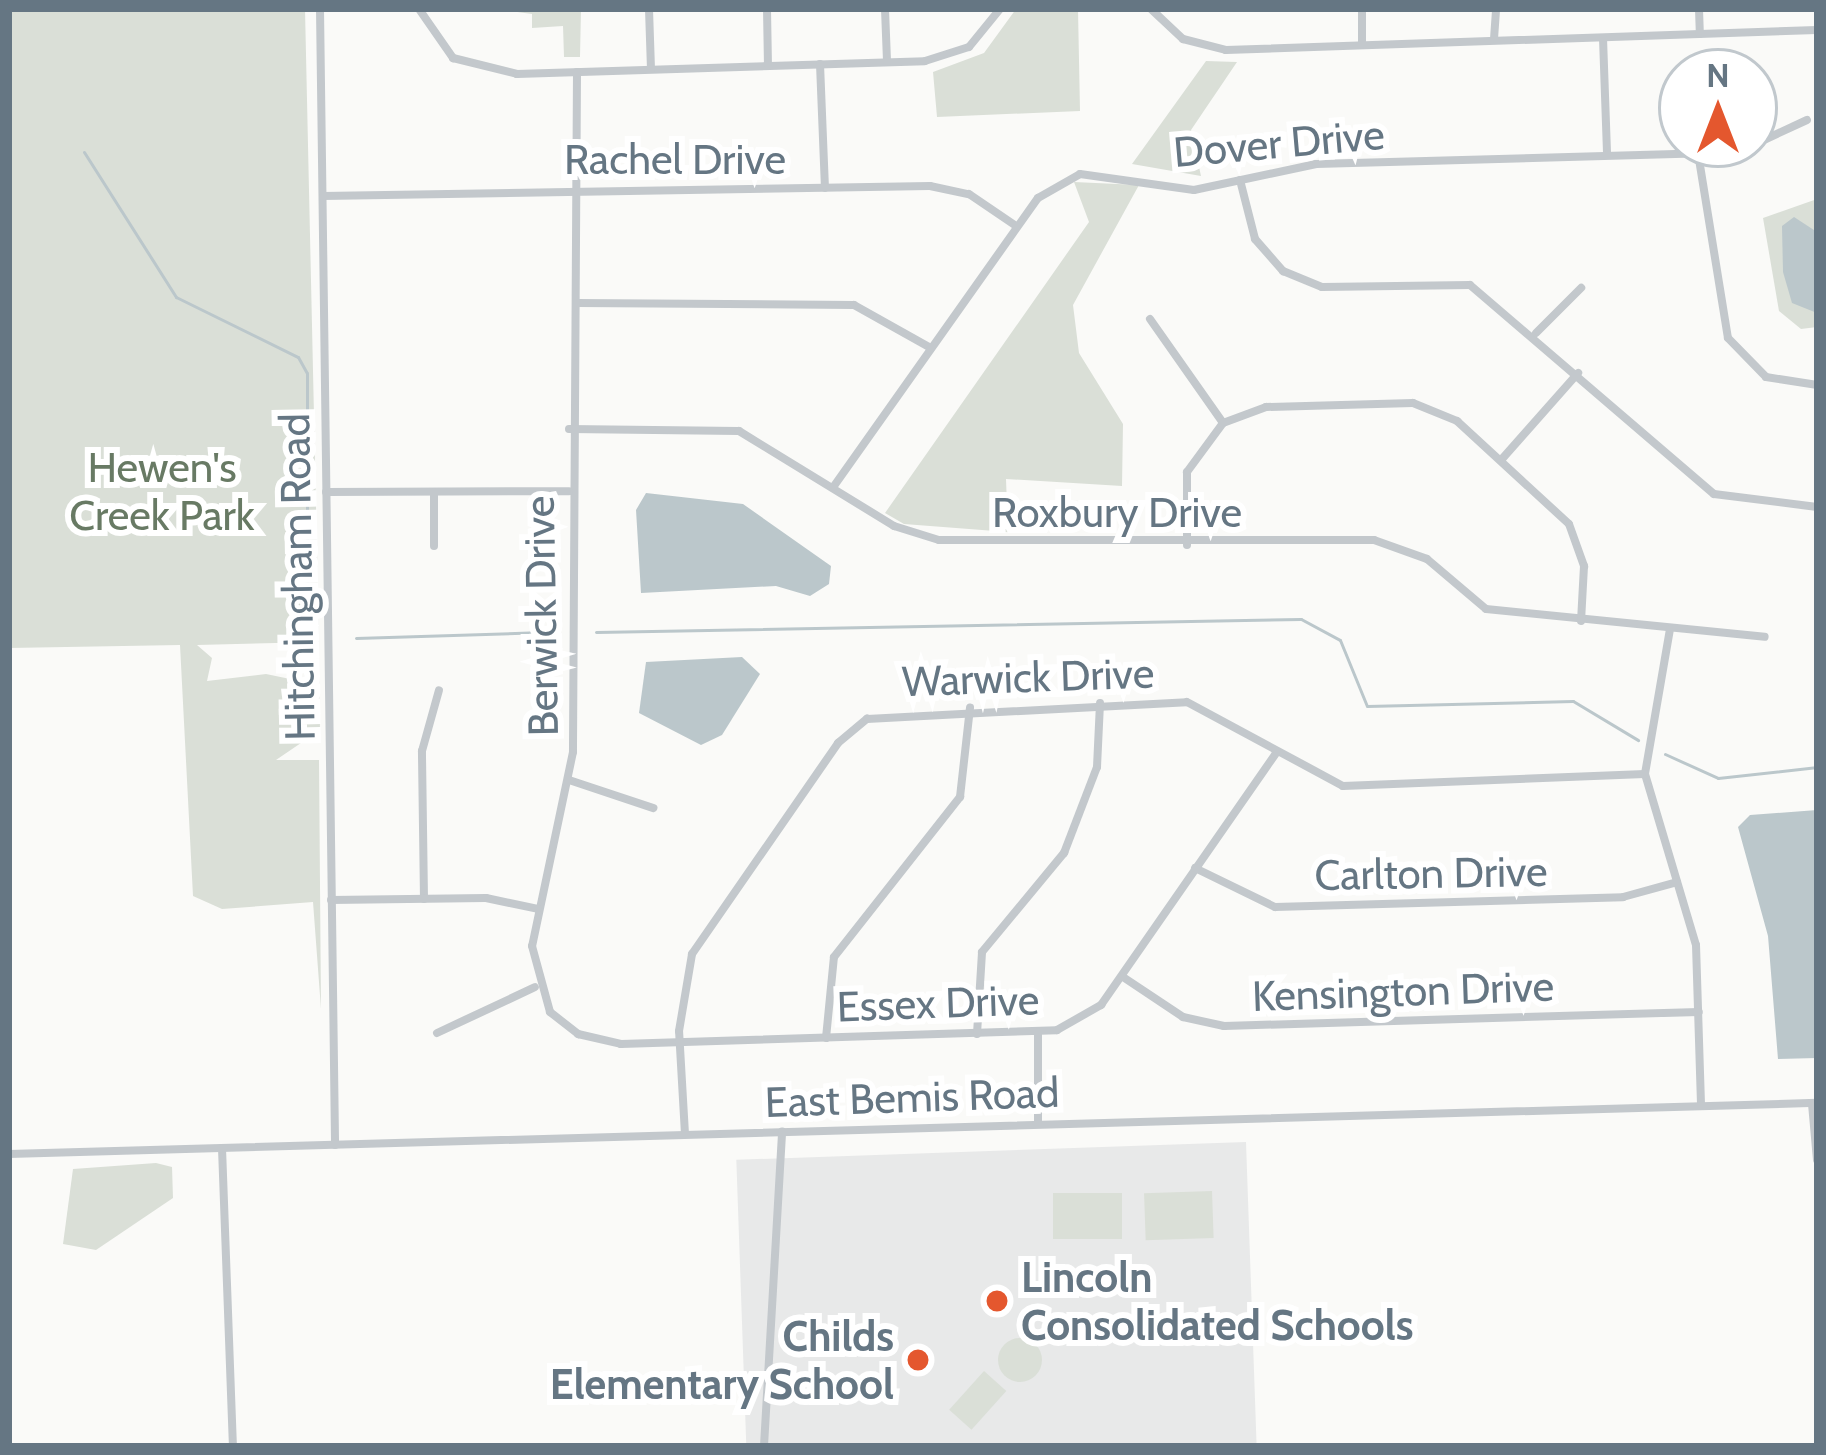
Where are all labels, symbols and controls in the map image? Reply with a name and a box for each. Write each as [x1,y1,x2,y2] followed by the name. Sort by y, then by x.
[1658,48,1778,168] north arrow
[1706,55,1730,95] text: N
[1171,109,1387,177] street label: Dover Drive
[564,134,786,184] street label: Rachel Drive
[269,413,325,741] street label: Hitchingham Road
[69,442,255,540] park label: Hewen's Creek Park
[992,487,1242,537] street label: Roxbury Drive
[514,495,568,737] street label: Berwick Drive
[901,647,1155,707] street label: Warwick Drive
[1314,846,1548,900] street label: Carlton Drive
[1251,961,1555,1021] street label: Kensington Drive
[836,974,1040,1032] street label: Essex Drive
[764,1067,1060,1127] street label: East Bemis Road
[1021,1252,1413,1350] place label: Lincoln Consolidated Schools
[984,1288,1010,1314] marker: Lincoln Consolidated Schools
[550,1311,894,1410] place label: Childs Elementary School
[905,1347,931,1373] marker: Childs Elementary School

